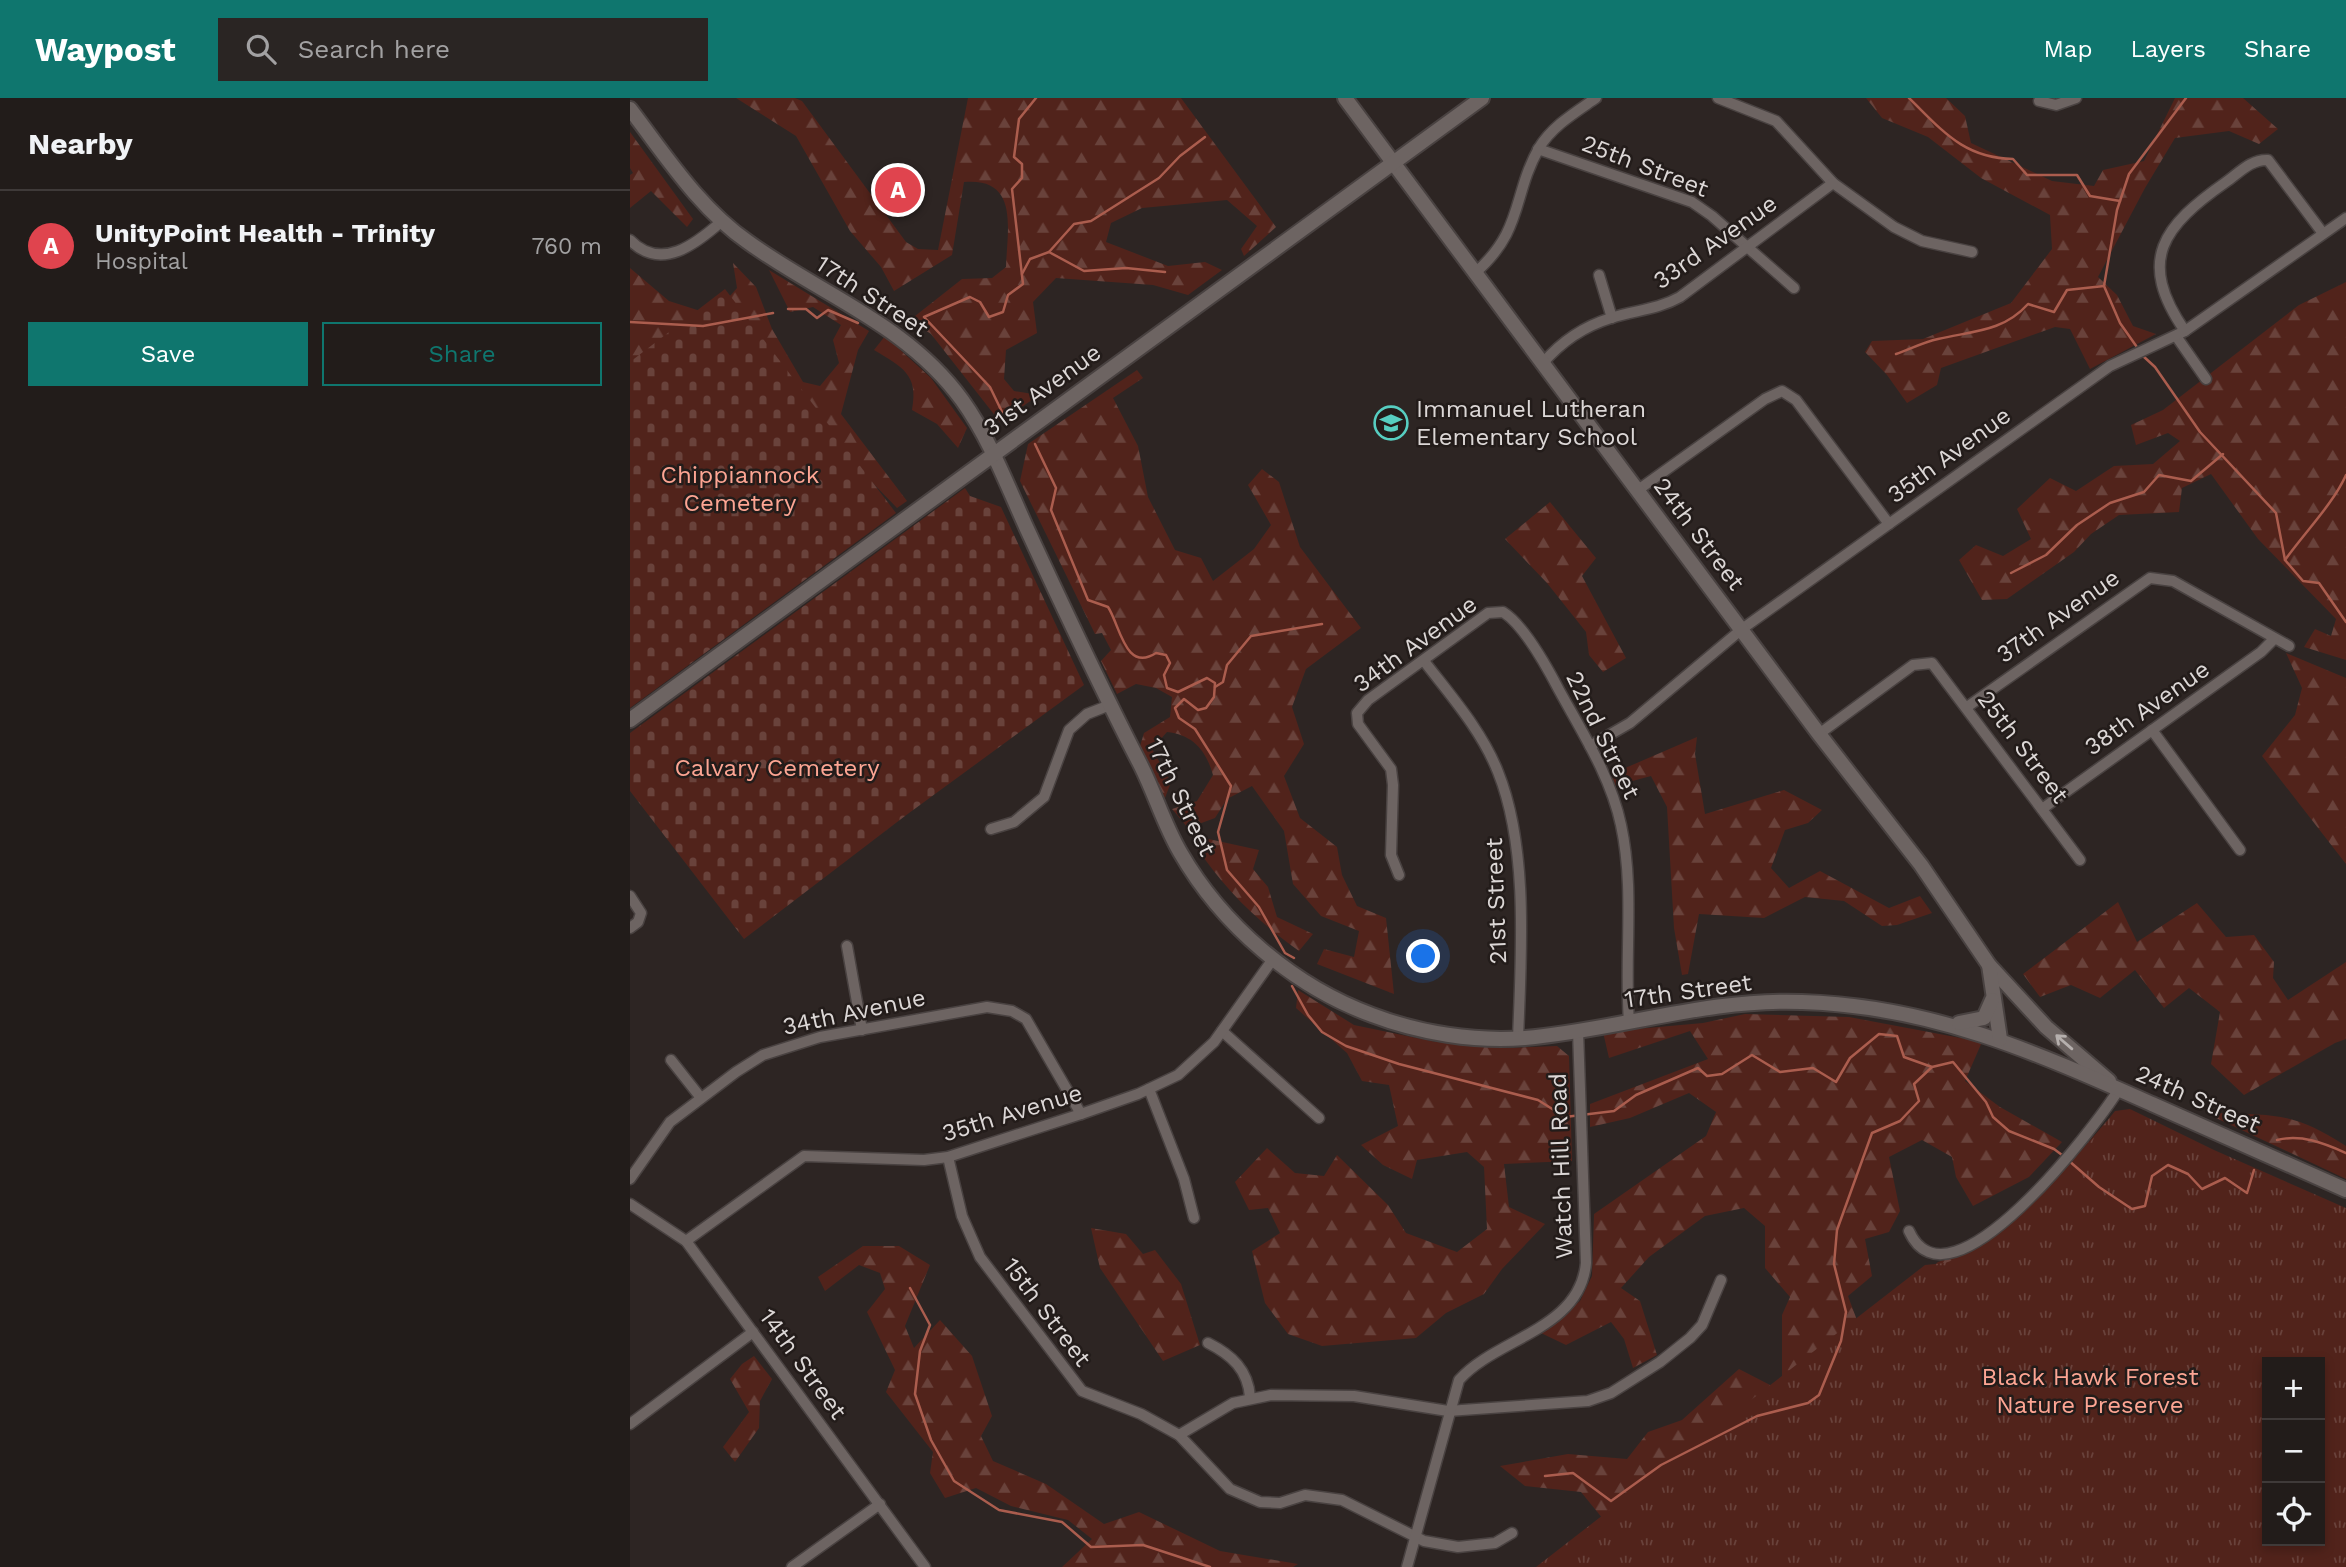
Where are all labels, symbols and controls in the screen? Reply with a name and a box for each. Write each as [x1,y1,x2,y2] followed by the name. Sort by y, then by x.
[218,18,708,81] search box
[35,30,176,69] text: Waypost
[242,30,280,68] icon: search
[298,34,450,64] text: Search here
[2044,35,2092,63] text: Map
[2130,35,2206,63] text: Layers
[2244,35,2311,63] text: Share
[28,126,133,161] text: Nearby
[1578,129,1712,203] street label: 25th Street
[875,164,921,216] pin: A
[1648,189,1782,295] street label: 33rd Avenue
[95,218,435,248] text: UnityPoint Health - Trinity
[43,233,59,260] text: A
[532,233,602,260] text: 760 m
[95,248,188,275] text: Hospital
[811,249,933,343] street label: 17th Street
[28,322,308,386] button: Save
[322,322,602,386] button: Share
[978,338,1106,442] street label: 31st Avenue
[1416,395,1646,451] place label: Immanuel Lutheran Elementary School
[1882,401,2016,509] street label: 35th Avenue
[1372,404,1410,442] school or university icon: Immanuel Lutheran Elementary School
[661,461,820,517] park label: Chippiannock Cemetery
[1648,472,1750,596] street label: 24th Street
[1991,563,2125,669] street label: 37th Avenue
[1348,590,1482,698] street label: 34th Avenue
[2079,655,2215,761] street label: 38th Avenue
[1560,667,1646,803] street label: 22nd Street
[1972,685,2074,809] street label: 25th Street
[1140,733,1222,861] street label: 17th Street
[674,754,880,782] park label: Calvary Cemetery
[1480,837,1512,965] street label: 21st Street
[1406,939,1440,973] your location
[1623,968,1753,1014] street label: 17th Street
[780,983,928,1041] street label: 34th Avenue
[2055,1034,2073,1050] one-way arrow
[2131,1059,2265,1139] street label: 24th Street
[1544,1072,1578,1260] street label: Watch Hill Road
[939,1078,1085,1148] street label: 35th Avenue
[997,1252,1097,1372] street label: 15th Street
[754,1303,852,1425] street label: 14th Street
[2262,1357,2325,1546] map controls
[2262,1357,2325,1420] button: +
[1981,1363,2199,1419] park label: Black Hawk Forest Nature Preserve
[2262,1420,2325,1483] button: −
[2262,1483,2325,1546] button: locate

